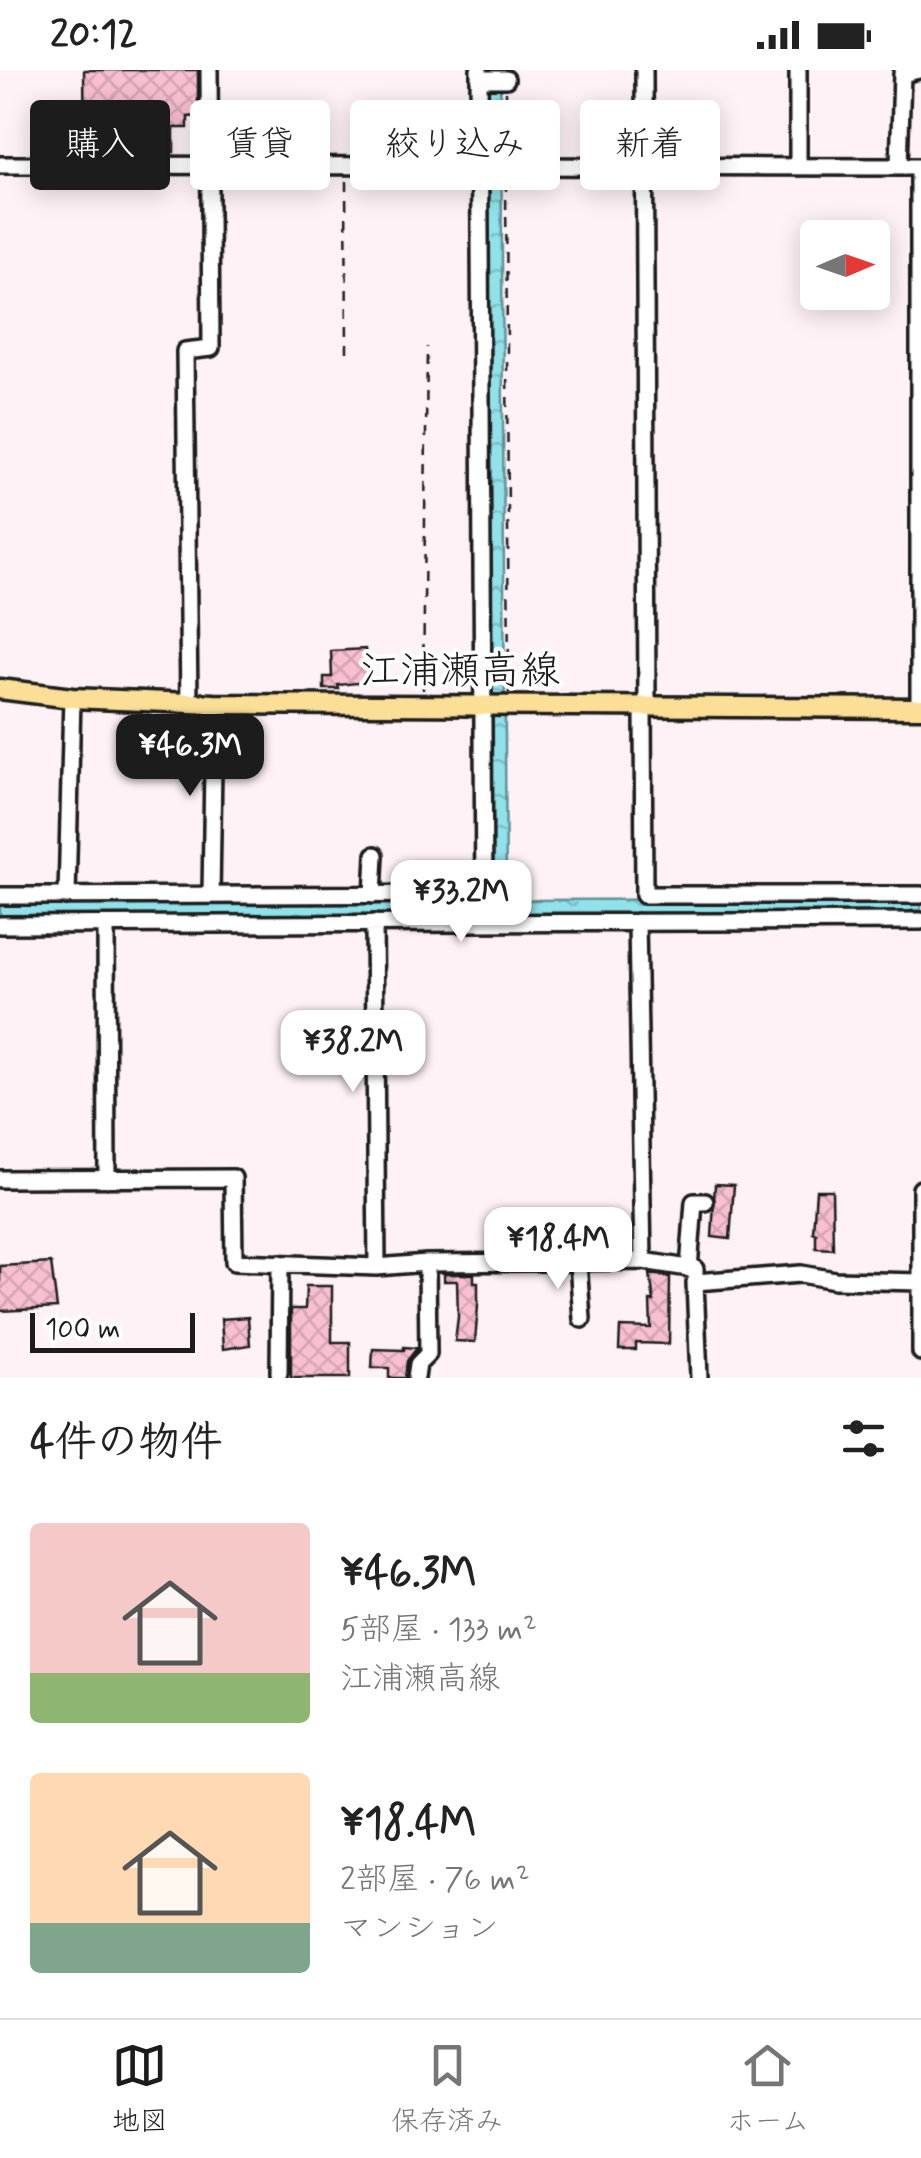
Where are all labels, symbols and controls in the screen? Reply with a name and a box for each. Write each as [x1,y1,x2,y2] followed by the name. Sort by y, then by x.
[50,11,138,60] text: 20:12
[30,100,170,190] chip: 購入
[190,100,330,190] chip: 賃貸
[350,100,560,190] chip: 絞り込み
[580,100,720,190] chip: 新着
[800,220,890,310] north arrow
[800,220,890,310] map controls
[360,646,560,698] street label: 江浦瀬高線
[109,714,271,799] pin: ¥46.3M
[138,725,242,767] text: ¥46.3M
[380,860,542,945] pin: ¥33.2M
[413,871,509,913] text: ¥33.2M
[272,1010,434,1095] pin: ¥38.2M
[303,1021,403,1063] text: ¥38.2M
[477,1207,639,1292] pin: ¥18.4M
[506,1218,610,1260] text: ¥18.4M
[30,1308,195,1352] scale bar
[45,1312,120,1349] text: 100 m
[836,1411,891,1466] icon: filters
[30,1416,222,1471] text: 4件の物件
[340,1547,476,1602] text: ¥46.3M
[110,1563,230,1683] icon: home
[340,1609,537,1651] text: 5部屋 · 133 m²
[340,1658,500,1700] text: 江浦瀬高線
[340,1797,476,1852] text: ¥18.4M
[110,1813,230,1933] icon: home
[340,1859,530,1901] text: 2部屋 · 76 m²
[340,1908,499,1950] text: マンション
[112,2038,168,2141] tab: 地図
[391,2038,503,2141] tab: 保存済み
[726,2038,809,2141] tab: ホーム

